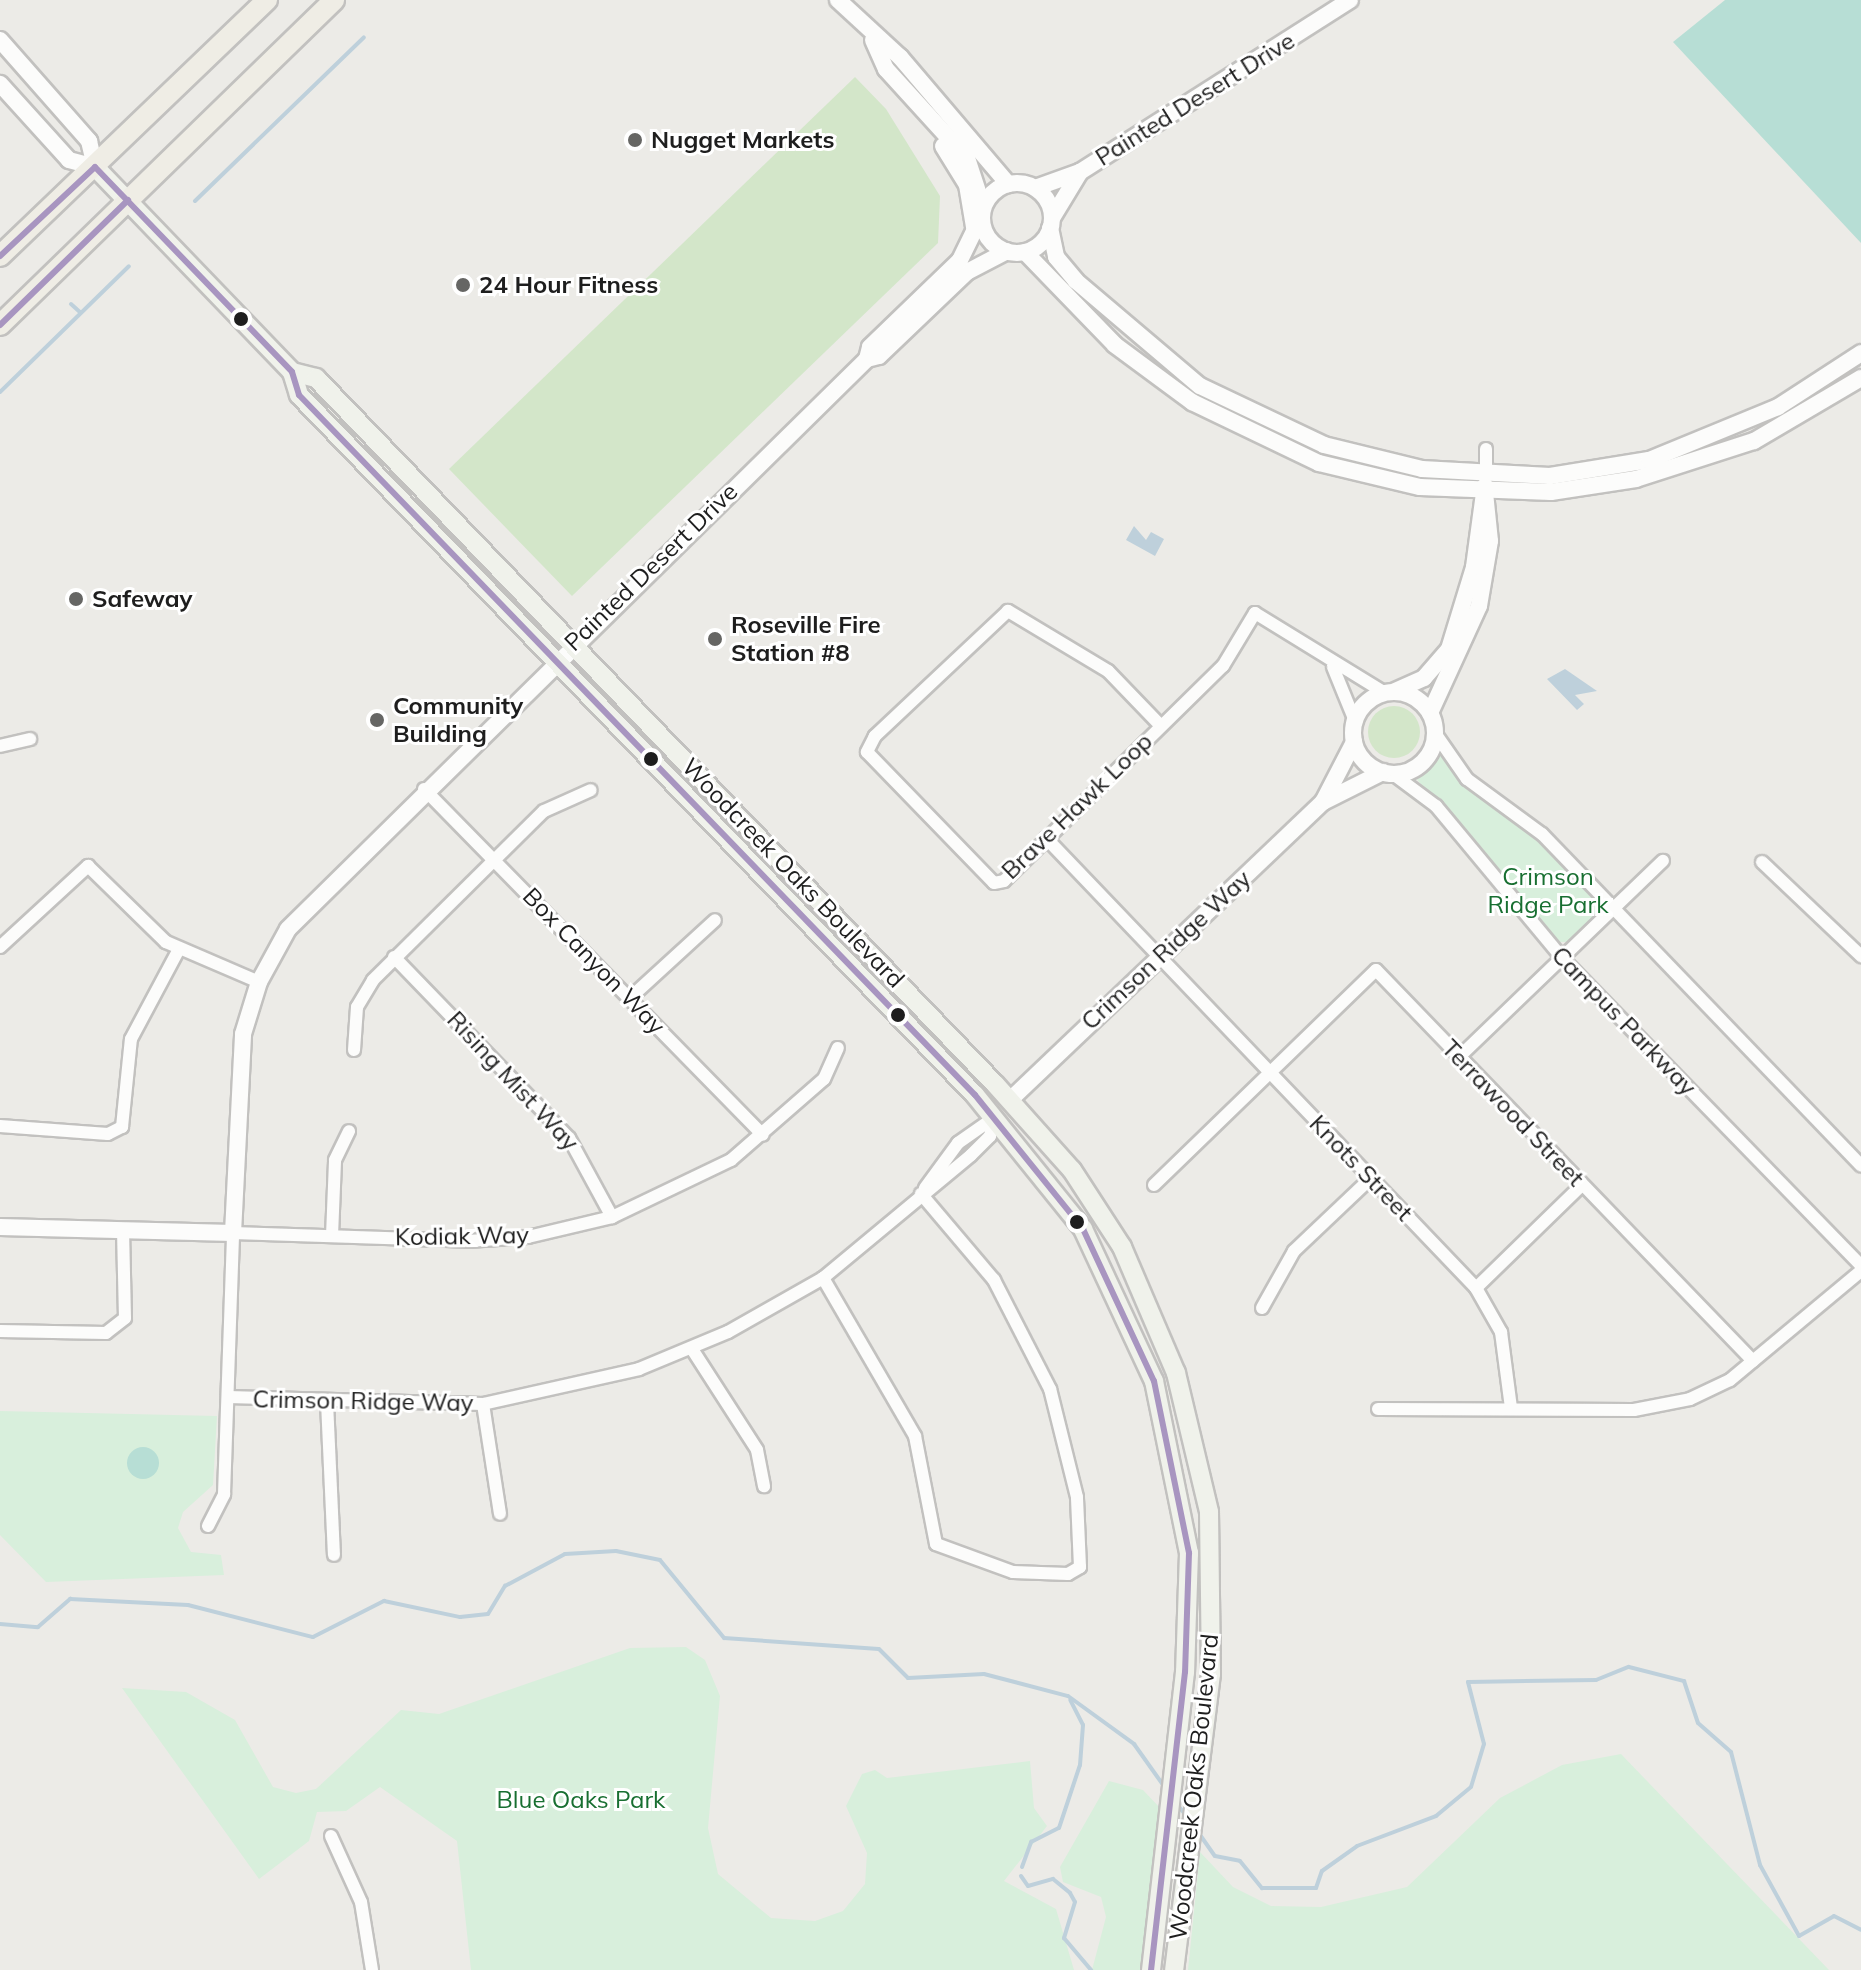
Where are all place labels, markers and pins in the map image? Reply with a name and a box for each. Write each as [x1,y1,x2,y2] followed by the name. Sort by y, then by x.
[651,126,834,154] place label: Nugget Markets
[626,131,644,149] marker: Nugget Markets
[479,271,658,299] place label: 24 Hour Fitness
[454,276,472,294] marker: 24 Hour Fitness
[233,311,249,327] unlabelled marker
[92,585,193,613] place label: Safeway
[67,590,85,608] marker: Safeway
[731,611,881,667] place label: Roseville Fire Station #8
[706,630,724,648] marker: Roseville Fire Station #8
[393,692,523,748] place label: Community Building
[368,711,386,729] marker: Community Building
[643,751,659,767] unlabelled marker
[890,1007,906,1023] unlabelled marker
[1069,1214,1085,1230] unlabelled marker

